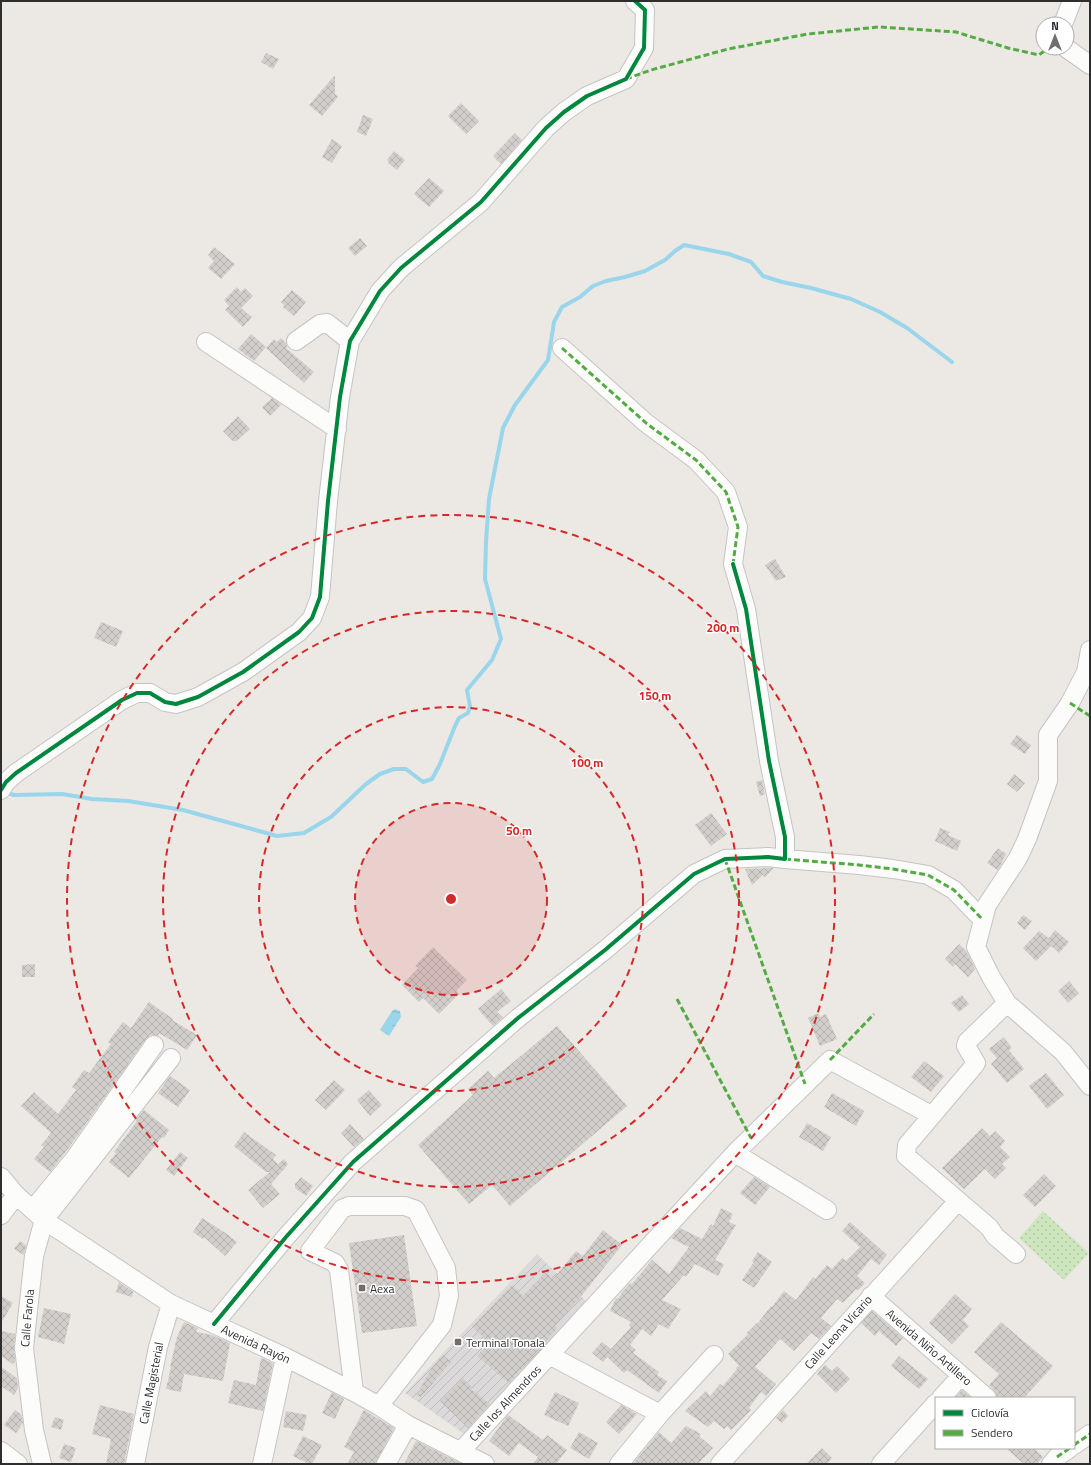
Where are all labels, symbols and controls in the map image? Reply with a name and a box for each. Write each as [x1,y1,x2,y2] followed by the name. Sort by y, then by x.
[1035,16,1075,56] north arrow
[1051,18,1059,34] text: N
[707,618,739,637] text: 200 m
[639,686,671,705] text: 150 m
[571,753,603,772] text: 100 m
[506,821,532,840] text: 50 m
[444,892,458,906] centre of rings
[370,1279,394,1298] place label: Aexa
[357,1283,367,1293] marker: Aexa
[15,1288,39,1348] street label: Calle Farola
[800,1291,876,1373] street label: Calle Leona Vicario
[882,1304,976,1390] street label: Avenida Niño Artillero
[218,1320,294,1368] street label: Avenida Rayón
[466,1333,545,1352] place label: Terminal Tonala
[453,1337,463,1347] marker: Terminal Tonala
[134,1340,168,1426] street label: Calle Magisterial
[464,1360,546,1446] street label: Calle los Almendros
[935,1397,1075,1449] legend
[971,1403,1009,1422] text: Ciclovía
[971,1423,1013,1442] text: Sendero

